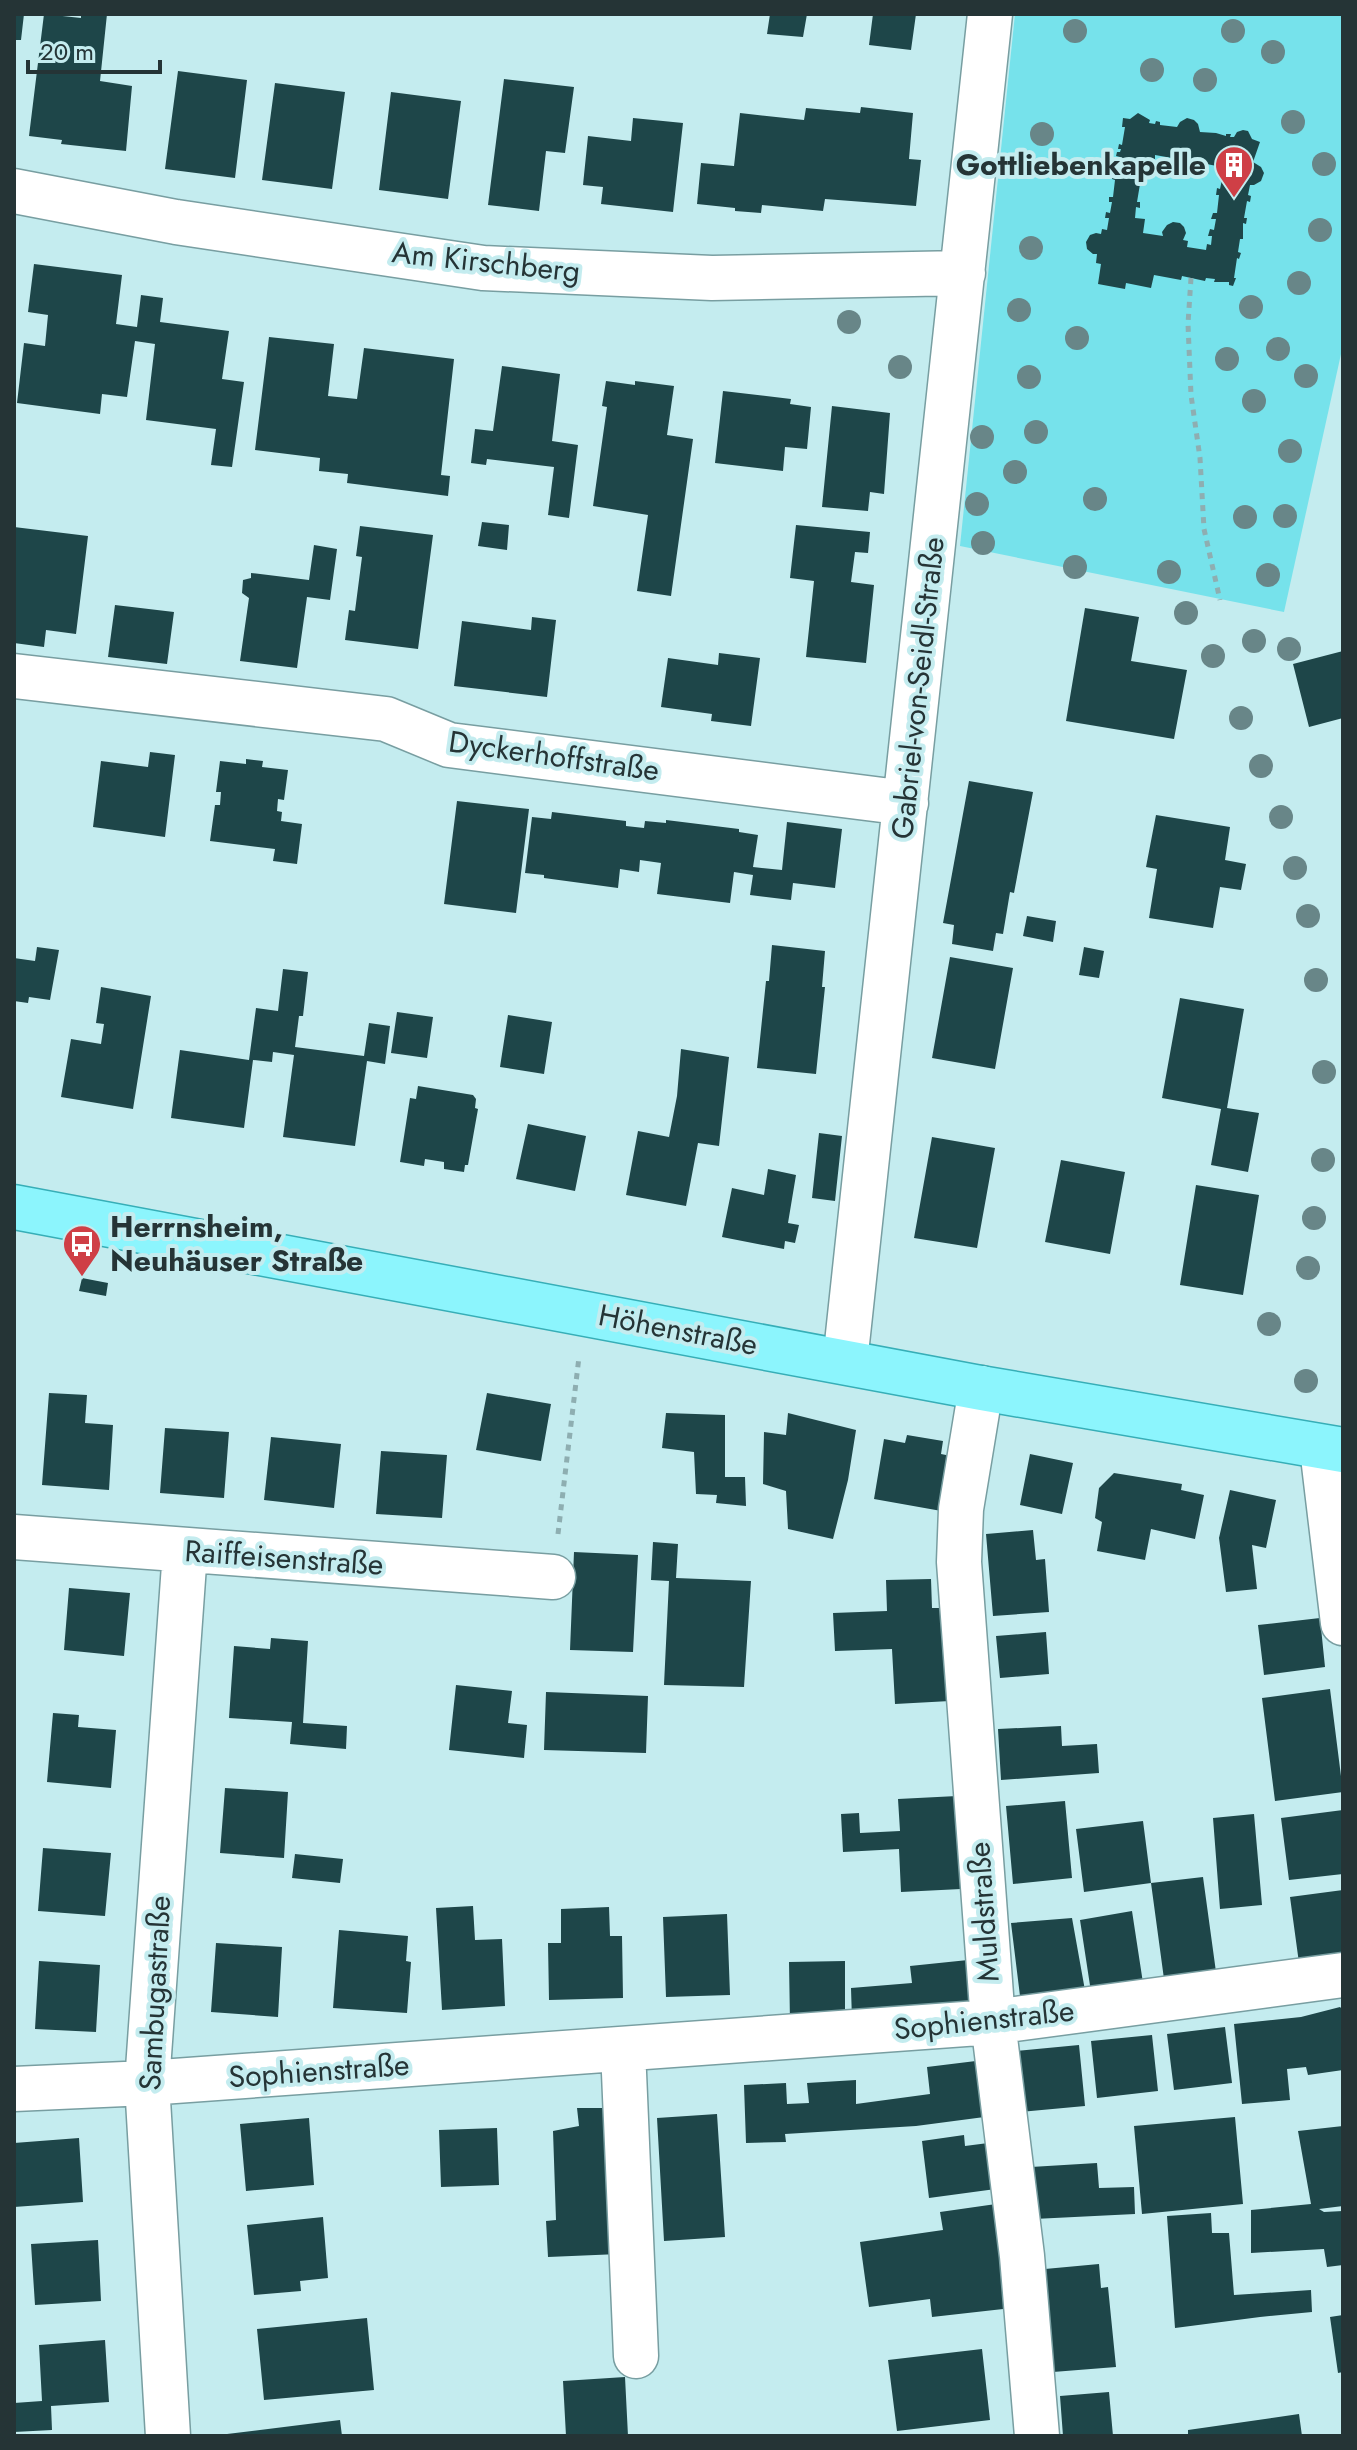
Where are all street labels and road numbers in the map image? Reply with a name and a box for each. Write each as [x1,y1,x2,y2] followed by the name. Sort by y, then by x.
[390,230,582,293] street label: Am Kirschberg
[880,535,955,841] street label: Gabriel-von-Seidl-Straße
[446,719,662,792] street label: Dyckerhoffstraße
[595,1293,761,1366] street label: Höhenstraße
[183,1529,385,1586] street label: Raiffeisenstraße
[957,1840,1010,1984] street label: Muldstraße
[128,1894,181,2091] street label: Sambugastraße
[892,1989,1076,2050] street label: Sophienstraße
[227,2043,411,2098] street label: Sophienstraße

